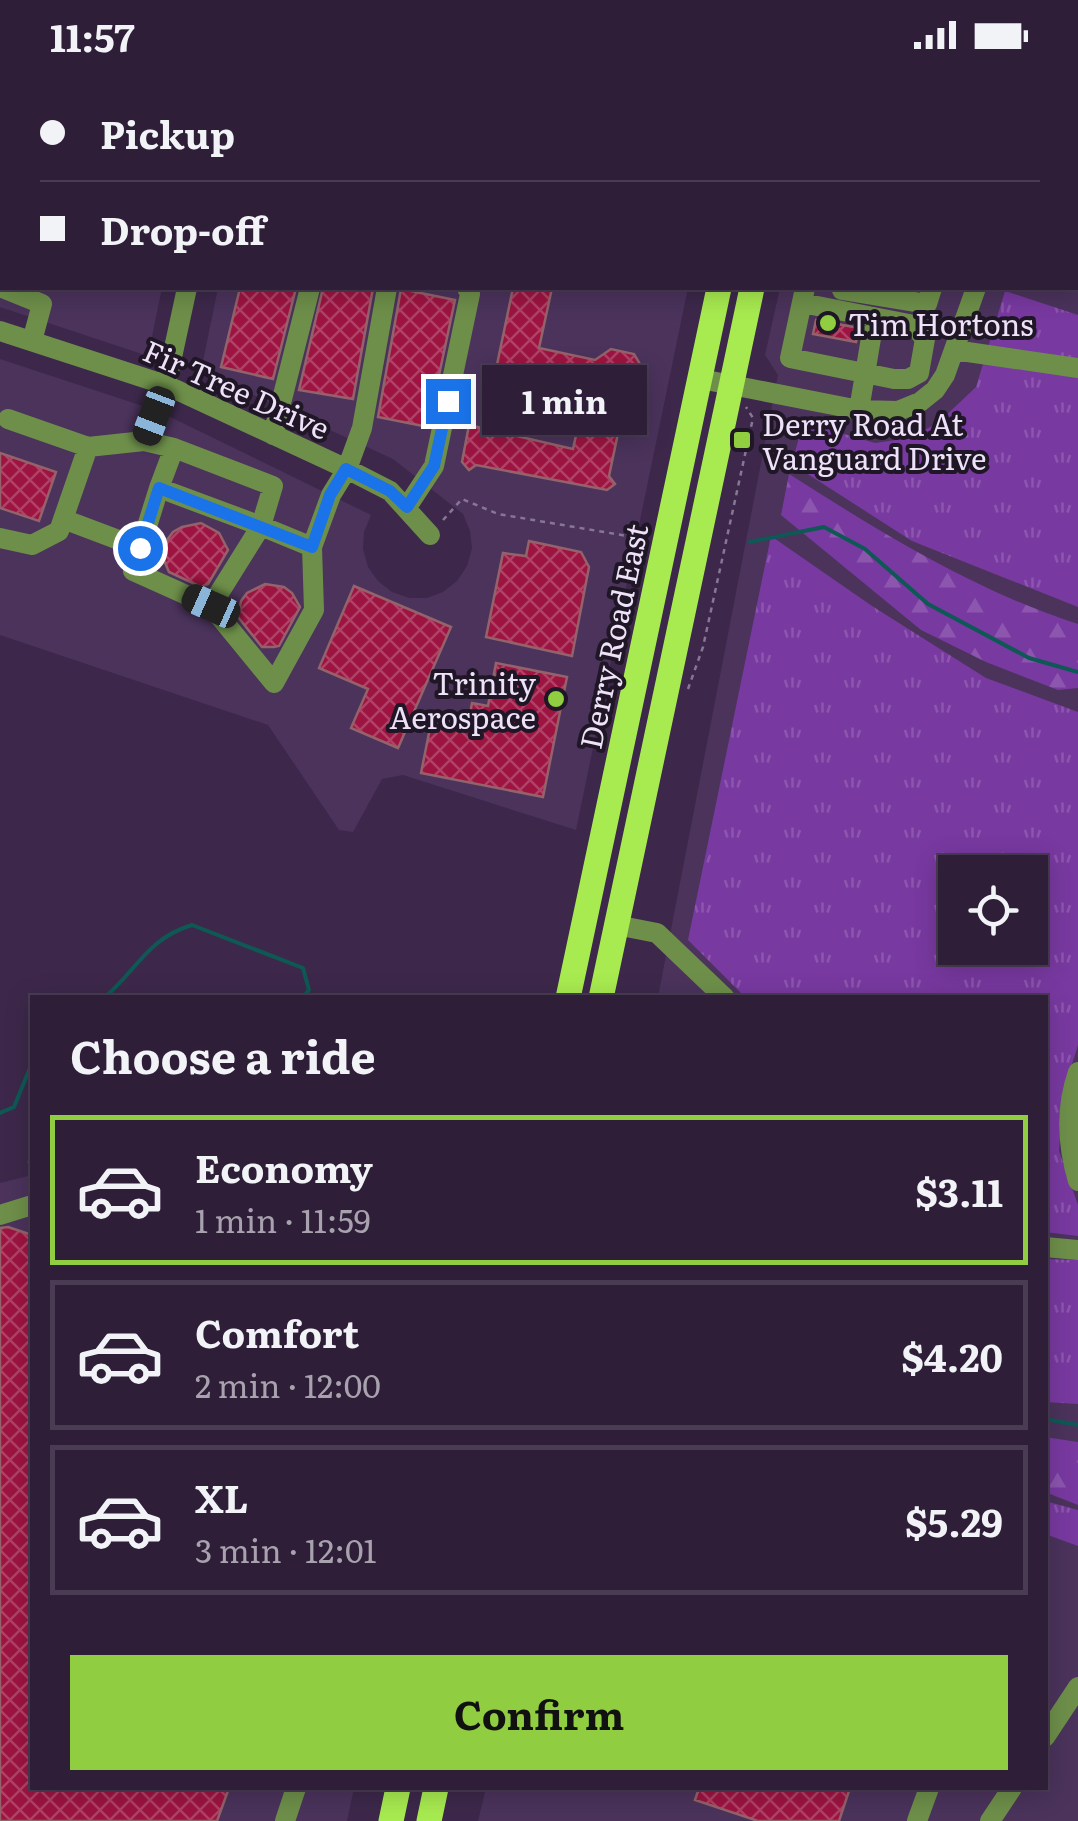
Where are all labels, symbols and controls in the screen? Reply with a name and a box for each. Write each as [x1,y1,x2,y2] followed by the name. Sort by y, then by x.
[50,7,135,64] text: 11:57
[100,104,235,161] text: Pickup
[100,200,265,257] text: Drop-off
[848,301,1034,345] place label: Tim Hortons
[817,312,839,334] marker: Tim Hortons
[137,327,337,449] street label: Fir Tree Drive
[483,366,648,436] callout: 1 min
[522,376,607,424] text: 1 min
[426,379,471,424] route end
[129,383,179,449] car
[762,401,987,479] place label: Derry Road At Vanguard Drive
[731,429,753,451] marker: Derry Road At Vanguard Drive
[567,519,657,753] street label: Derry Road East
[118,526,163,571] route start
[177,580,245,632] car
[389,660,537,738] place label: Trinity Aerospace
[545,688,567,710] marker: Trinity Aerospace
[938,855,1048,965] map controls
[938,855,1048,965] button: locate
[70,1021,376,1088] text: Choose a ride
[195,1138,373,1195] text: Economy
[75,1145,165,1235] icon: car
[915,1162,1003,1219] text: $3.11
[195,1195,370,1243] text: 1 min · 11:59
[195,1303,359,1360] text: Comfort
[75,1310,165,1400] icon: car
[901,1327,1003,1384] text: $4.20
[195,1360,381,1408] text: 2 min · 12:00
[195,1468,248,1525] text: XL
[75,1475,165,1565] icon: car
[905,1492,1003,1549] text: $5.29
[195,1525,377,1573] text: 3 min · 12:01
[70,1655,1008,1770] button: Confirm

